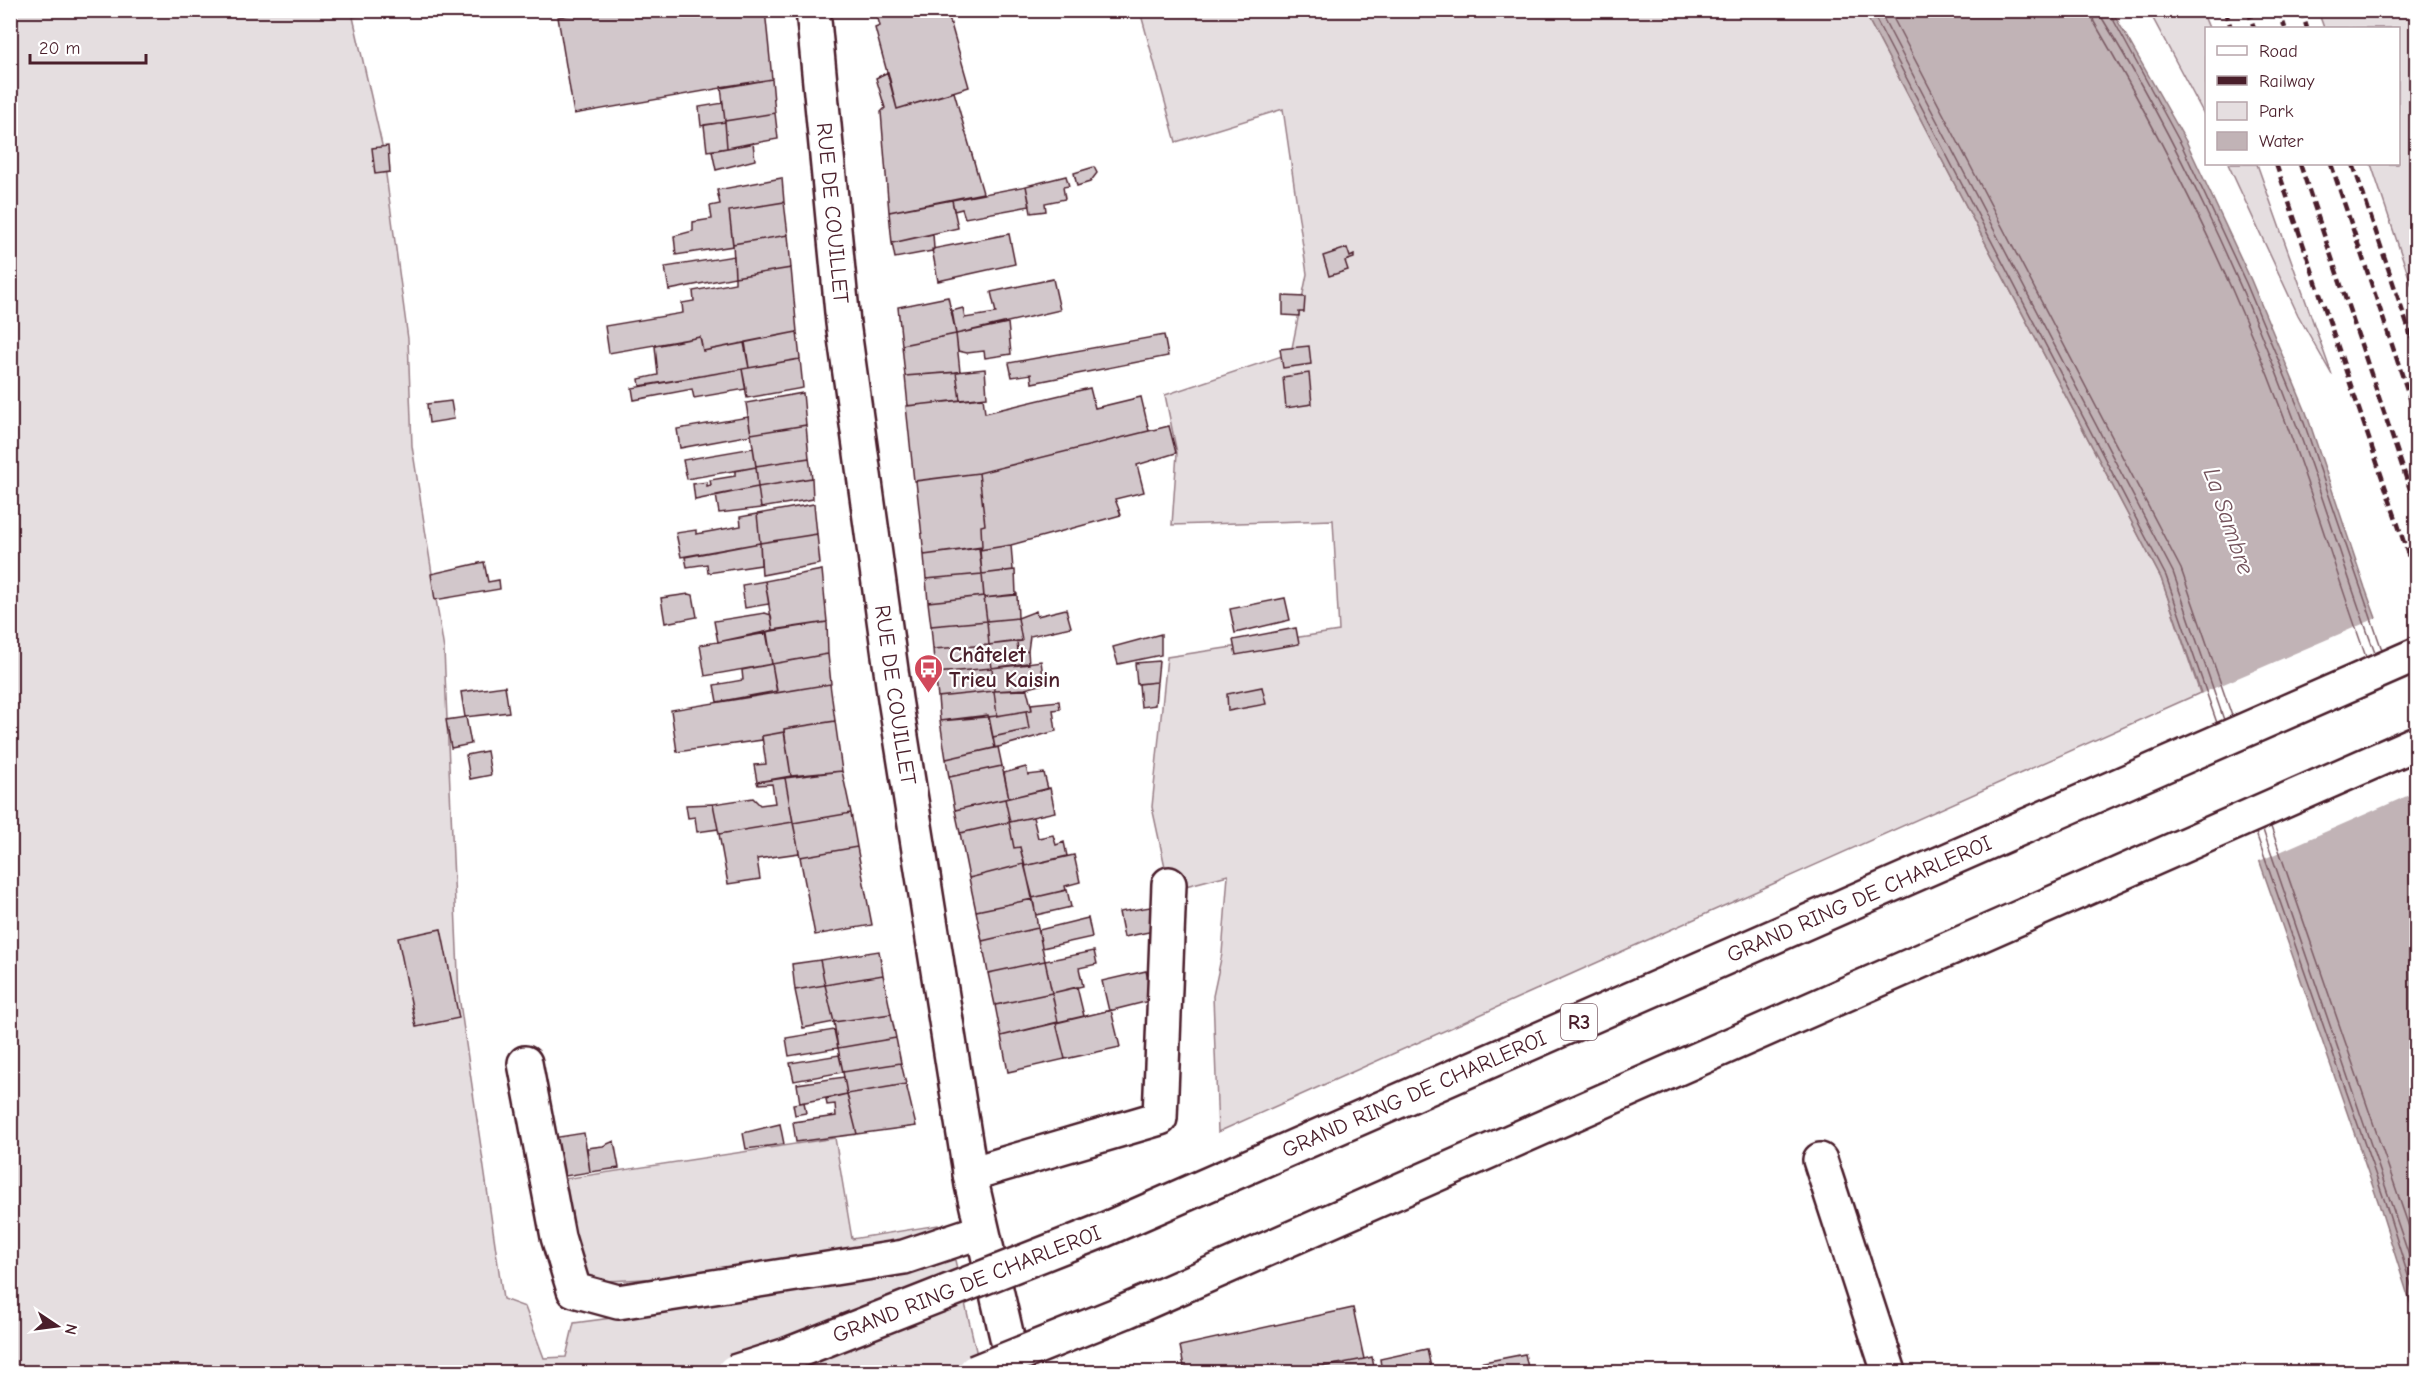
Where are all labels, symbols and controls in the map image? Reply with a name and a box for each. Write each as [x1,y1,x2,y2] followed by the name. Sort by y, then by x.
[30,27,146,65] scale bar
[2205,27,2400,165] legend
[39,38,80,59] text: 20 m
[2259,41,2298,62] text: Road
[2259,71,2316,92] text: Railway
[2259,101,2294,122] text: Park
[811,121,854,305] street label: RUE DE COUILLET
[2259,131,2304,152] text: Water
[2198,464,2260,578] water label: La Sambre
[869,603,922,787] street label: RUE DE COUILLET
[949,642,1060,693] place label: Châtelet Trieu Kaisin
[912,652,944,694] bus stop icon: Châtelet Trieu Kaisin
[1723,830,1995,968] street label: GRAND RING DE CHARLEROI
[1561,1004,1597,1040] road number: R3
[1278,1025,1550,1163] street label: GRAND RING DE CHARLEROI
[829,1220,1105,1349] street label: GRAND RING DE CHARLEROI
[27,1296,87,1356] north arrow
[61,1322,81,1336] text: N

